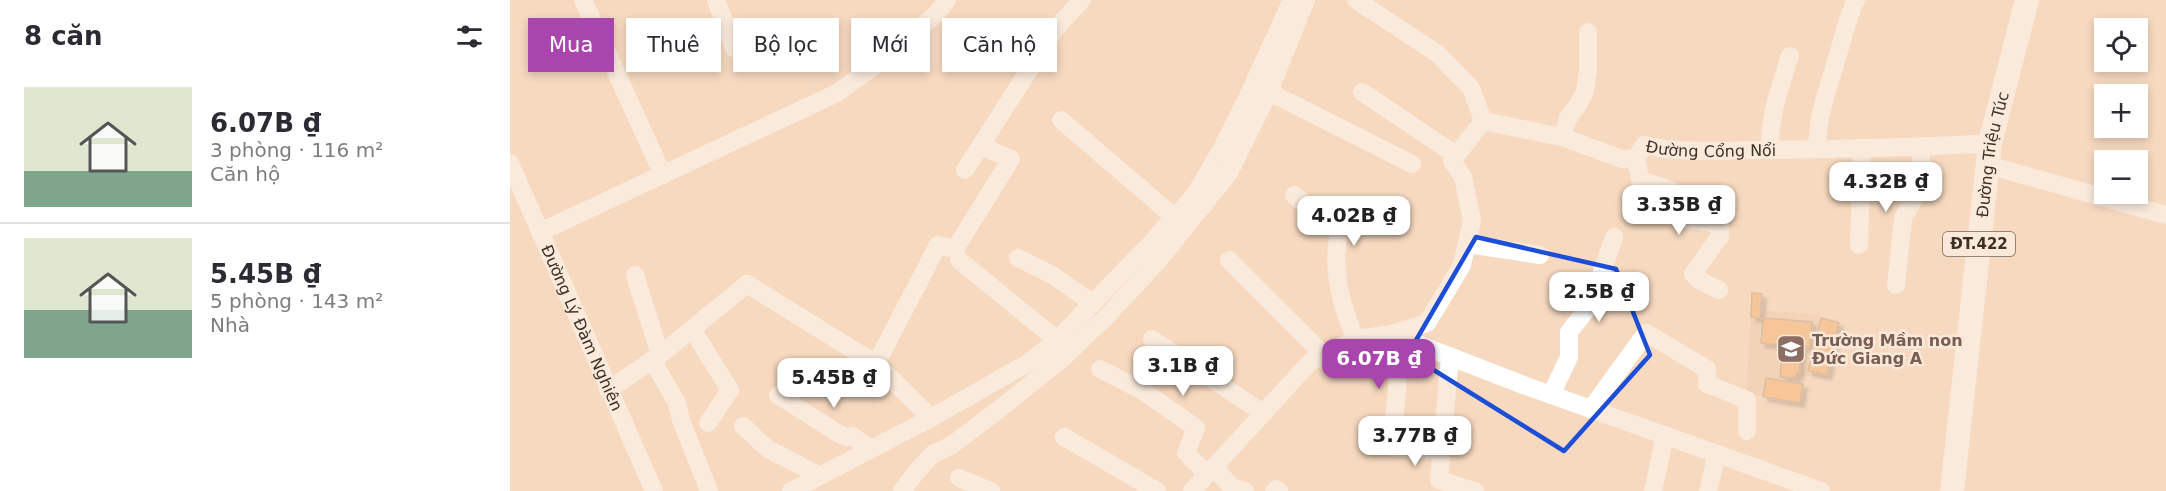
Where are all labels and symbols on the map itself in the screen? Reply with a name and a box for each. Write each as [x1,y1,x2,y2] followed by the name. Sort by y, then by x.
[1972,90,2012,218] street label: Đường Triệu Túc
[1644,136,1776,160] street label: Đường Cổng Nổi
[1831,162,1941,213] pin: 4.32B ₫
[1624,185,1734,236] pin: 3.35B ₫
[1299,196,1409,247] pin: 4.02B ₫
[1943,232,2015,256] road number: ĐT.422
[538,242,627,414] street label: Đường Lý Đàm Nghiên
[1550,272,1648,323] pin: 2.5B ₫
[1812,331,1963,368] place label: Trường Mầm non Đức Giang A
[1775,333,1807,365] school or university icon: Trường Mầm non Đức Giang A
[1324,339,1434,390] pin: 6.07B ₫
[1134,346,1232,397] pin: 3.1B ₫
[779,358,889,409] pin: 5.45B ₫
[1360,416,1470,467] pin: 3.77B ₫

